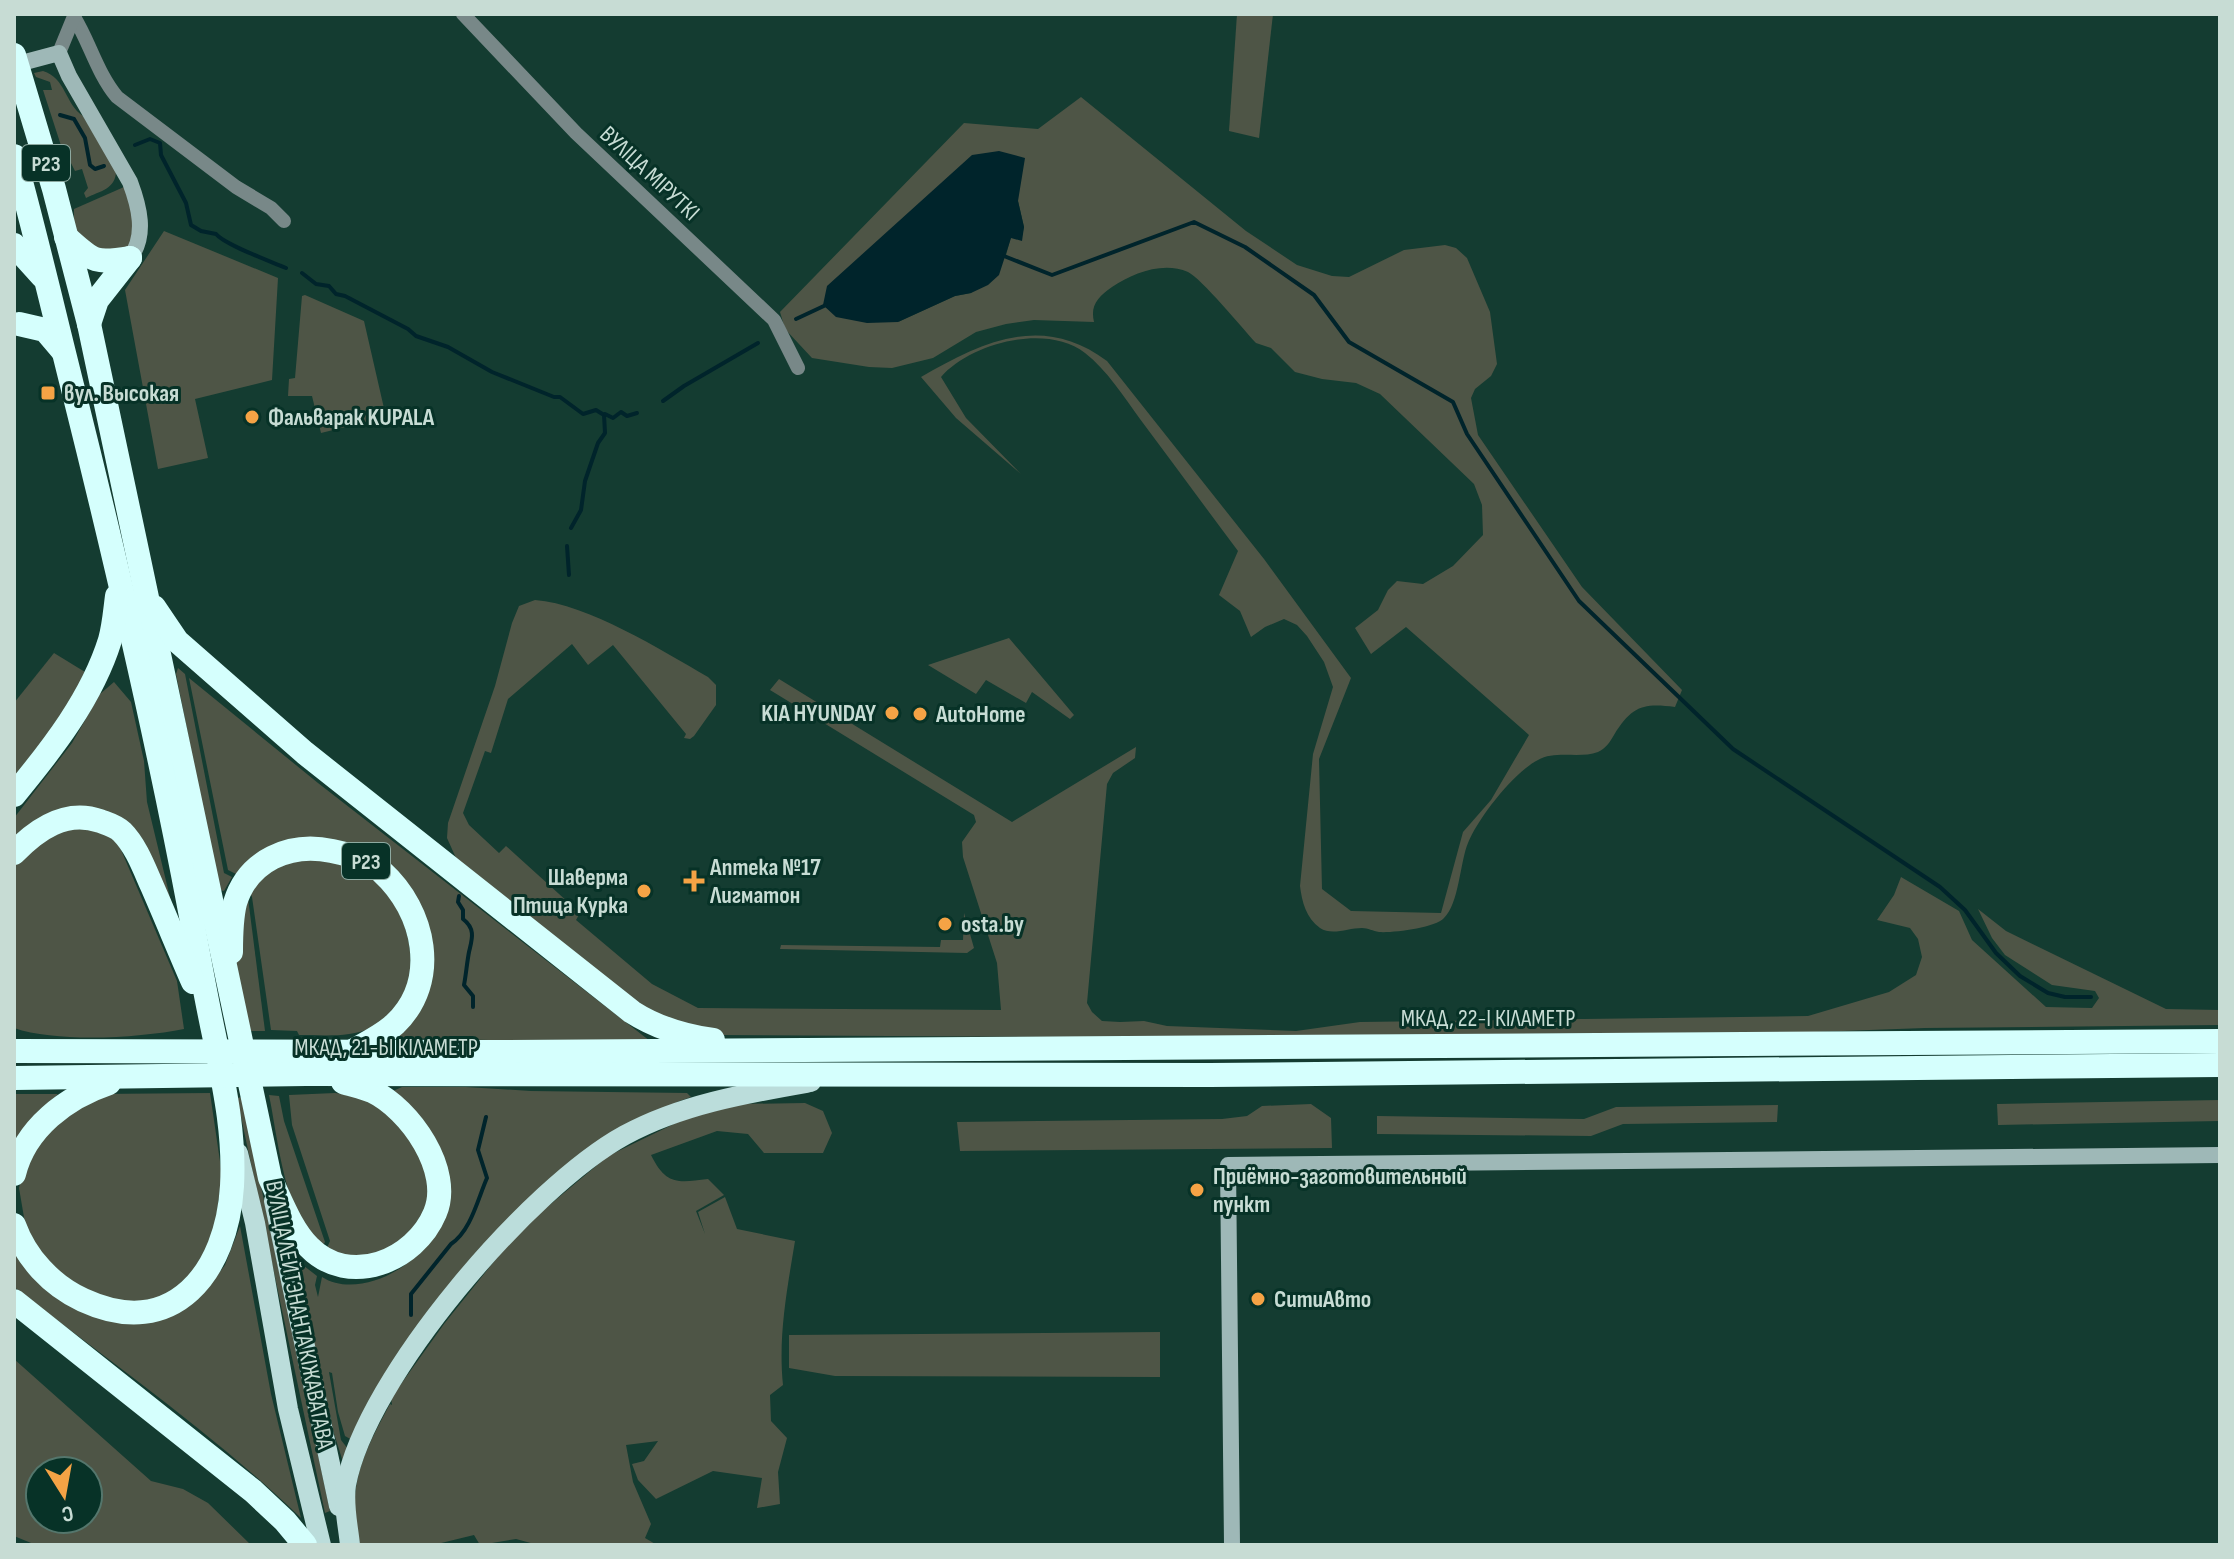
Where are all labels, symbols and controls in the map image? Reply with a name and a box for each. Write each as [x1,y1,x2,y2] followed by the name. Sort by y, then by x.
[594,120,706,227] street label: ВУЛІЦА МІРУТКІ
[22,145,70,181] road number: Р23
[64,379,179,408] place label: вул. Высокая
[39,384,57,402] marker: вул. Высокая
[268,403,435,432] place label: Фальварак KUPALA
[243,408,261,426] marker: Фальварак KUPALA
[761,699,876,728] place label: KIA HYUNDAY
[935,700,1026,729] place label: AutoHome
[883,704,901,722] marker: KIA HYUNDAY
[911,705,929,723] marker: AutoHome
[342,843,390,879] road number: Р23
[709,853,821,910] place label: Аптека №17 Лигматон
[513,863,628,920] place label: Шаверма Птица Курка
[685,872,703,890] marker: Аптека №17 Лигматон
[635,882,653,900] marker: Шаверма Птица Курка
[961,910,1024,939] place label: osta.by
[936,915,954,933] marker: osta.by
[1401,1004,1575,1033] street label: МКАД, 22-І КІЛАМЕТР
[294,1033,478,1062] street label: МКАД, 21-Ы КІЛАМЕТР
[1213,1162,1467,1219] place label: Приёмно-заготовительный пункт
[259,1178,340,1452] street label: ВУЛІЦА ЛЕЙТЭНАНТА КІЖАВАТАВА
[1188,1181,1206,1199] marker: Приёмно-заготовительный пункт
[1274,1285,1371,1314] place label: СитиАвто
[1249,1290,1267,1308] marker: СитиАвто
[24,1455,104,1535] north arrow
[59,1499,76,1527] text: С

